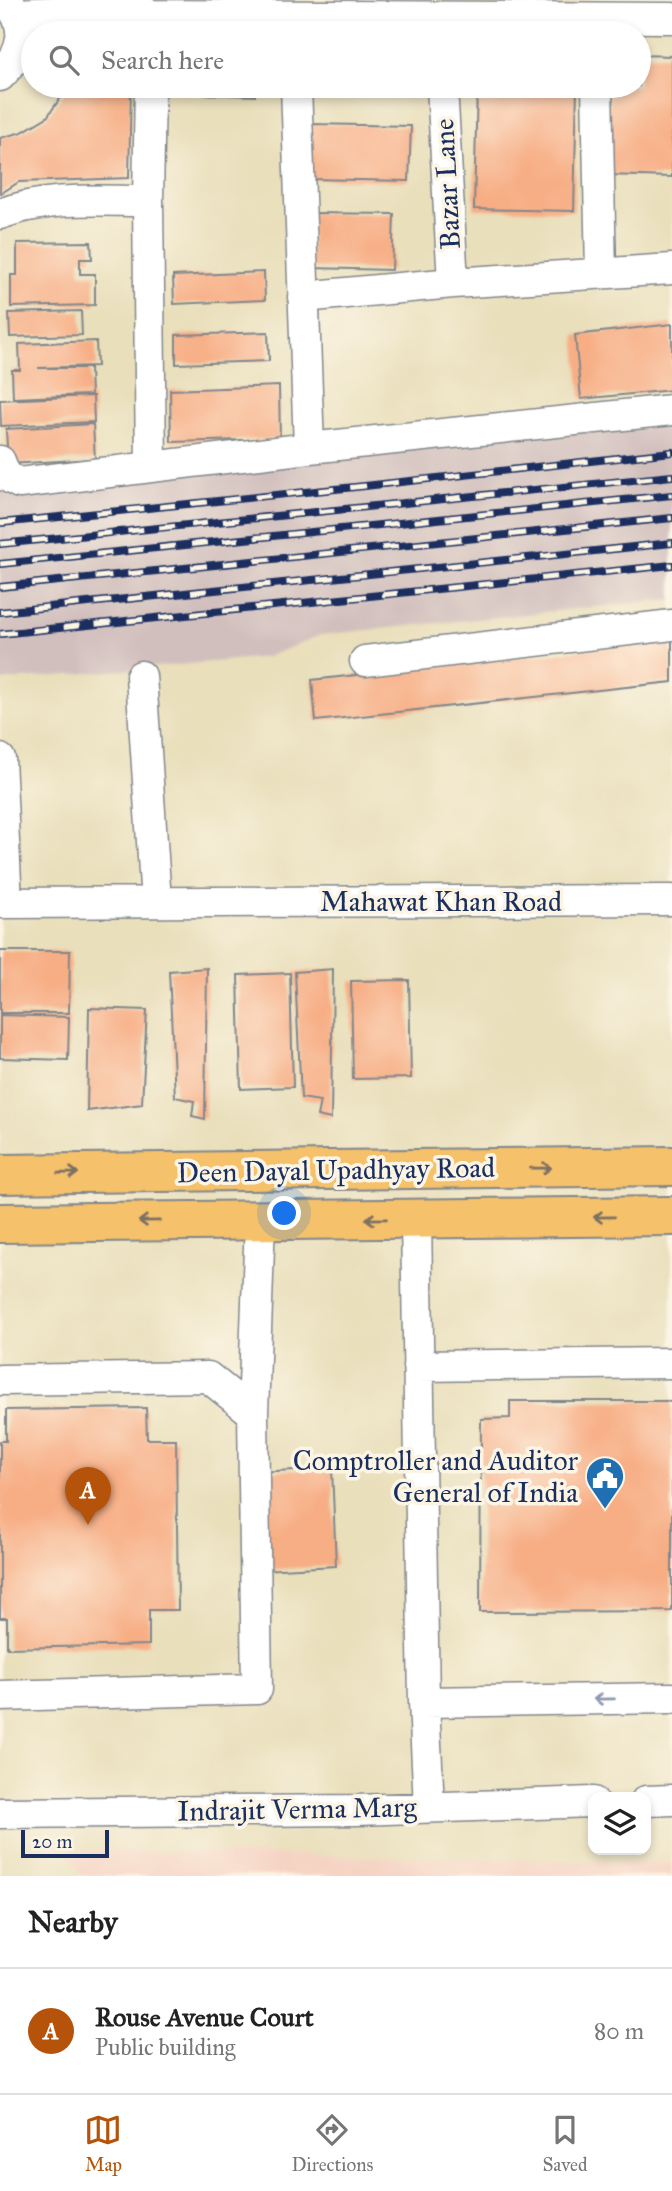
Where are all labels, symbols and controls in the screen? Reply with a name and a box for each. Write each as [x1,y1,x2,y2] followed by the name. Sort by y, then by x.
[21,21,651,98] search box
[45,41,83,79] icon: search
[101,44,224,76] text: Search here
[426,118,468,250] street label: Bazar Lane
[320,884,562,919] street label: Mahawat Khan Road
[176,1150,496,1190] street label: Deen Dayal Upadhyay Road
[529,1161,552,1175] one-way arrow
[56,1166,79,1180] one-way arrow
[267,1196,301,1230] your location
[593,1210,616,1224] one-way arrow
[365,1212,388,1226] one-way arrow
[138,1214,161,1228] one-way arrow
[293,1443,579,1510] place label: Comptroller and Auditor General of India
[584,1455,626,1510] public building icon: Comptroller and Auditor General of India
[65,1467,111,1525] pin: A
[593,1693,616,1706] one-way arrow
[177,1789,418,1829] street label: Indrajit Verma Marg
[588,1792,651,1855] map controls
[588,1792,651,1855] button: layers
[21,1827,108,1859] scale bar
[32,1830,73,1853] text: 20 m
[28,1904,118,1940] text: Nearby
[95,2001,314,2033] text: Rouse Avenue Court
[43,2017,59,2045] text: A
[594,2017,644,2045] text: 80 m
[95,2033,235,2061] text: Public building
[84,2111,122,2176] tab: Map
[291,2111,373,2176] tab: Directions
[542,2111,588,2176] tab: Saved

